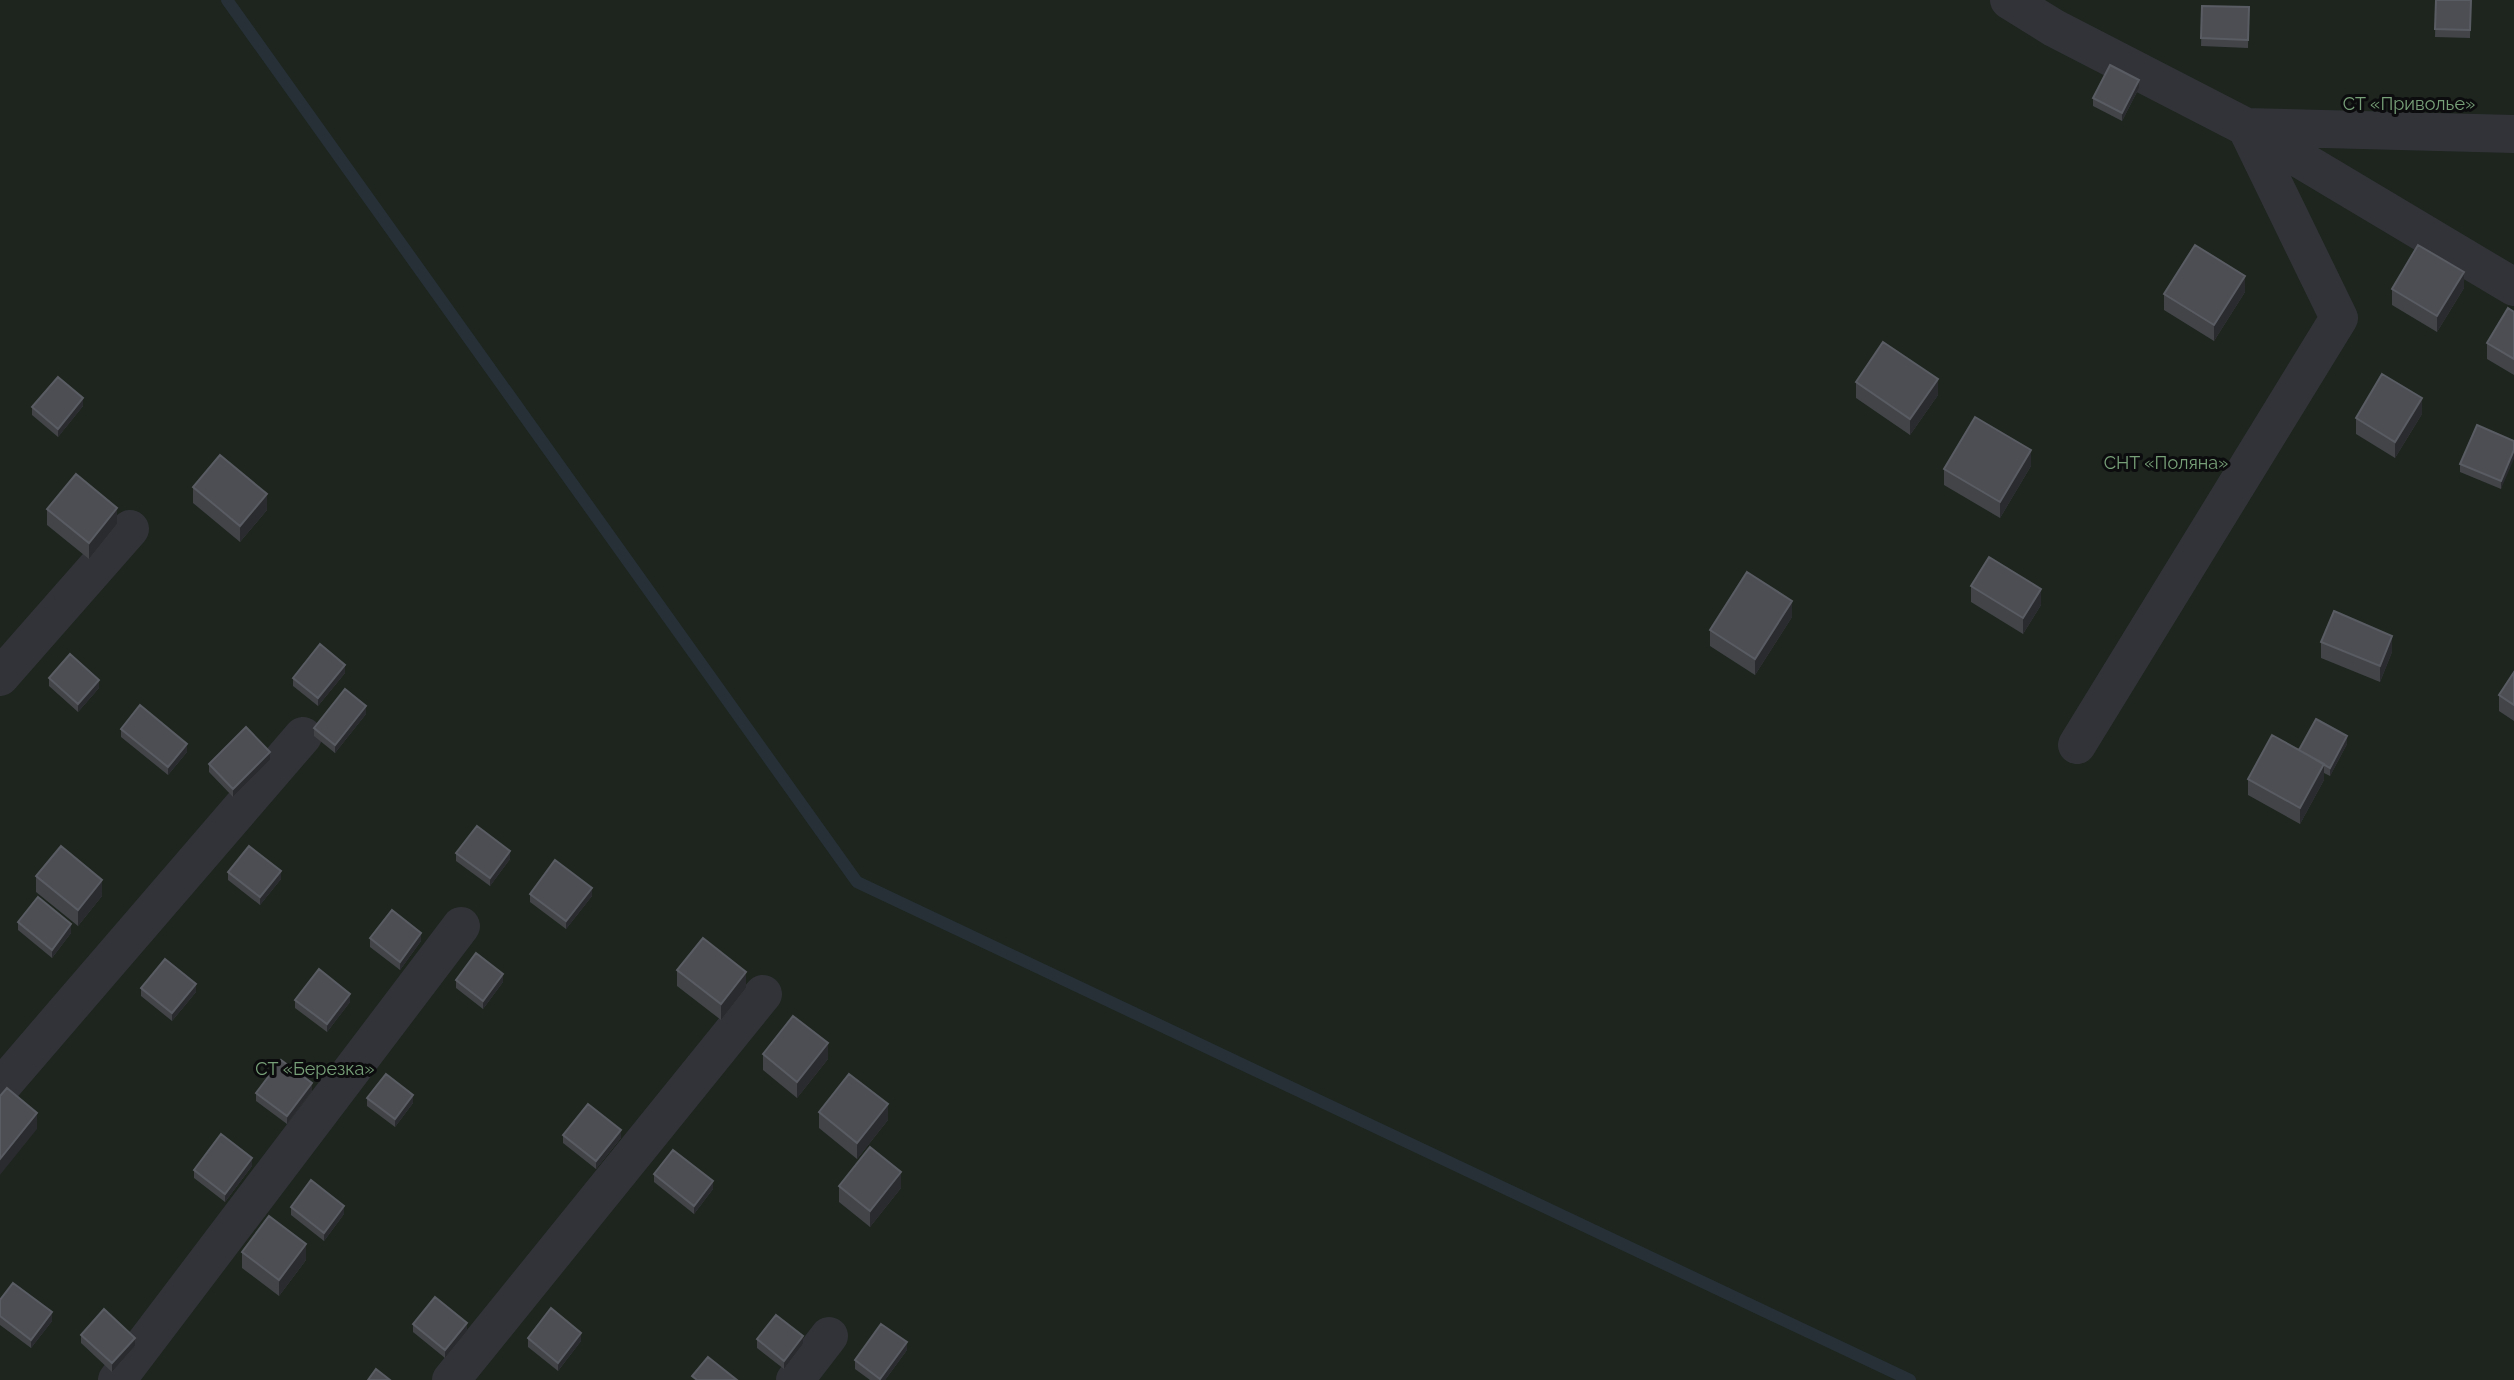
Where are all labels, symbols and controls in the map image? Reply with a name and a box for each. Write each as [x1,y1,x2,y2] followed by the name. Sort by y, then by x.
[2343,93,2475,114] park label: СТ «Приволье»
[2104,452,2228,473] park label: СНТ «Поляна»
[255,1058,375,1079] park label: СТ «Березка»

